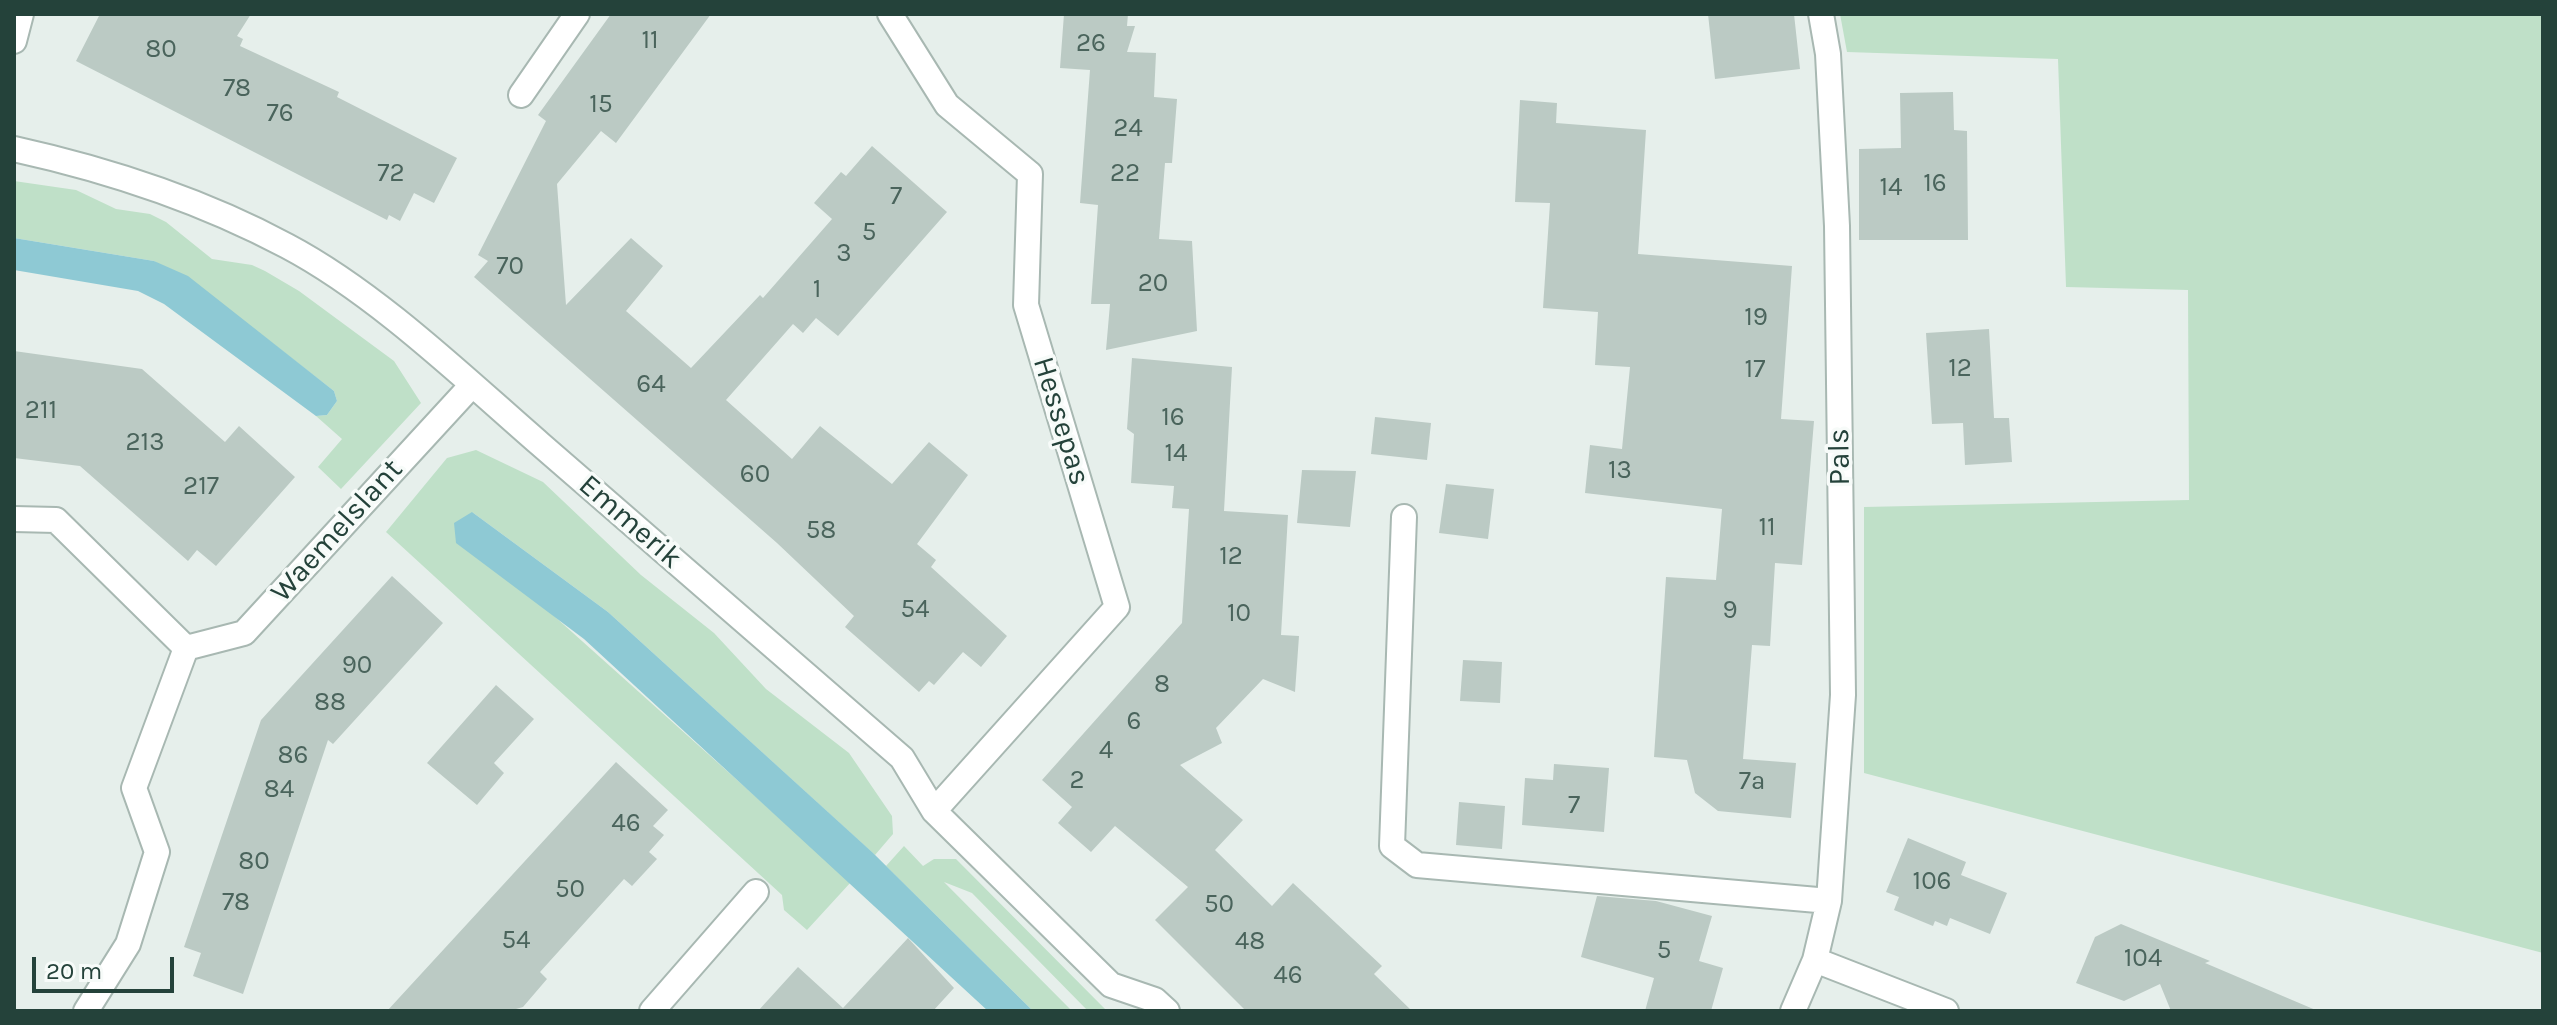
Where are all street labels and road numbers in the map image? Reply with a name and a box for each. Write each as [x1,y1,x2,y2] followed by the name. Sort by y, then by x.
[1024,353,1098,489] street label: Hessepas
[1822,428,1858,486] street label: Pals
[263,452,411,610] street label: Waemelslant
[571,467,689,577] street label: Emmerik

